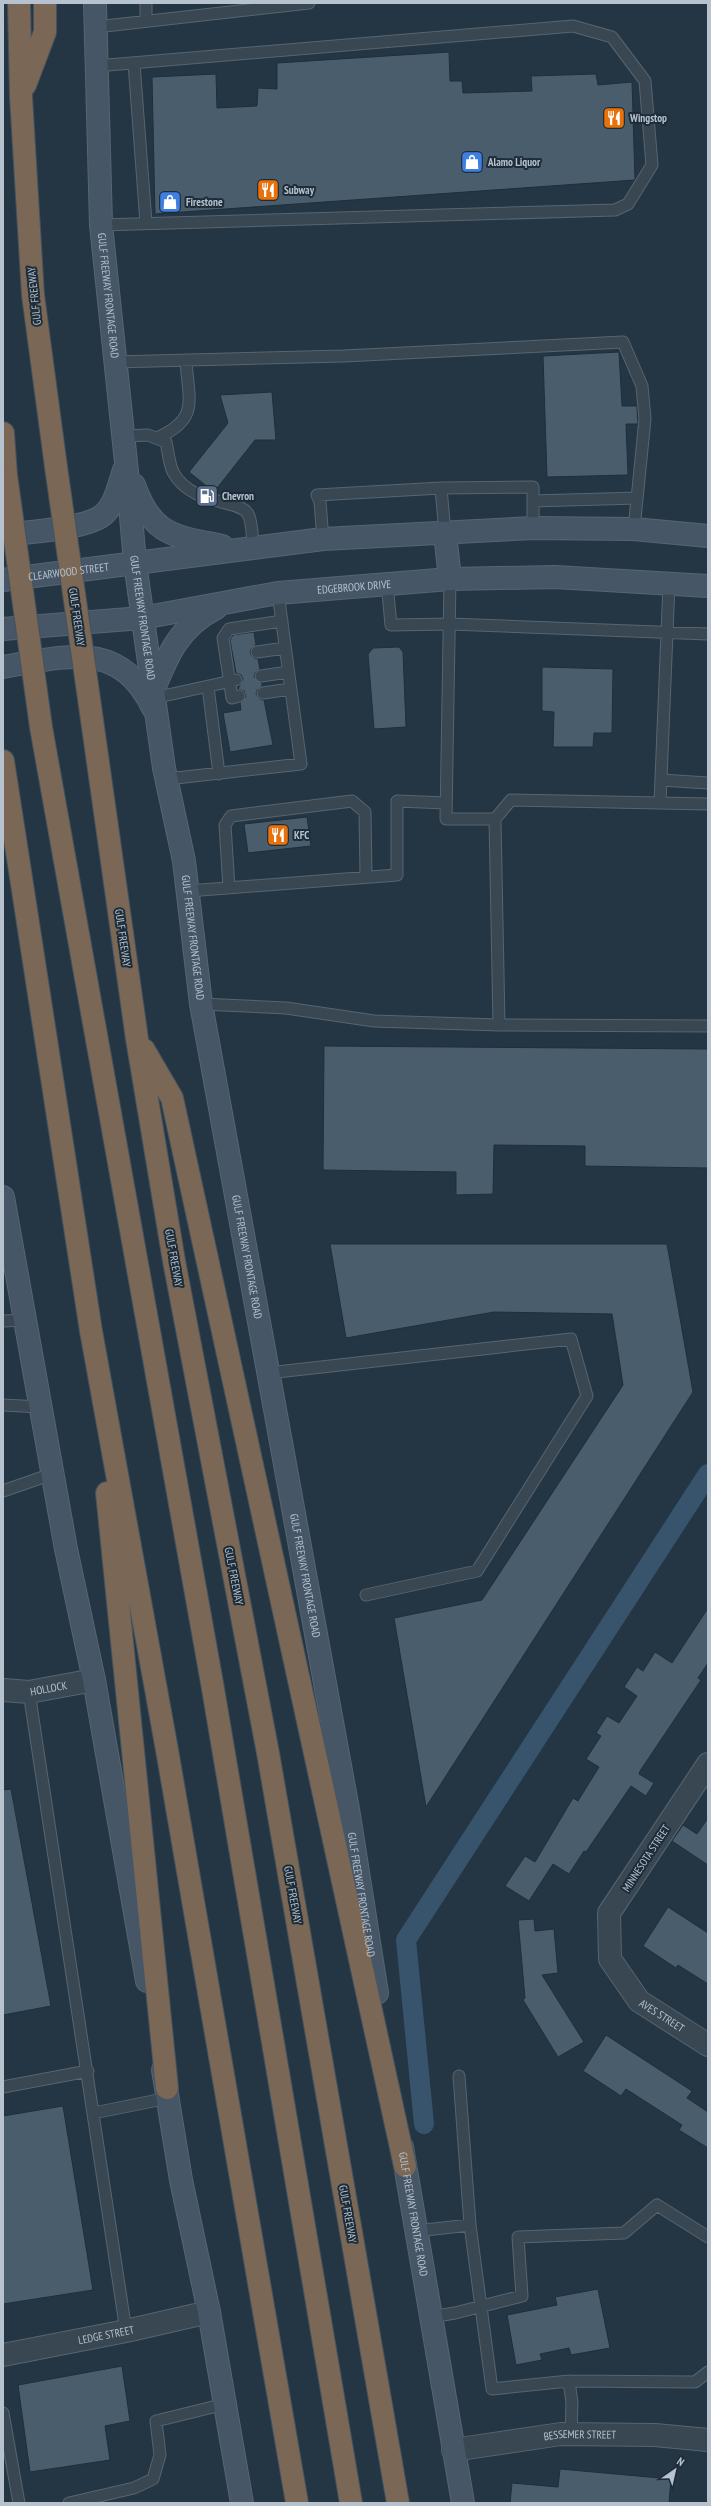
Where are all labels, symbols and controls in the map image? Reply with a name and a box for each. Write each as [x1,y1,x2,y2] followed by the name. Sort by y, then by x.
[601,105,627,131] restaurant icon: Wingstop
[629,111,667,125] place label: Wingstop
[459,149,485,175] shop icon: Alamo Liquor
[487,155,541,169] place label: Alamo Liquor
[255,177,281,203] restaurant icon: Subway
[284,183,315,197] place label: Subway
[157,189,183,215] shop icon: Firestone
[186,195,223,209] place label: Firestone
[95,232,122,359] street label: GULF FREEWAY FRONTAGE ROAD
[24,266,44,326] street label: GULF FREEWAY
[194,483,220,509] fuel station icon: Chevron
[222,489,254,503] place label: Chevron
[127,555,159,681] street label: GULF FREEWAY FRONTAGE ROAD
[27,559,110,584] street label: CLEARWOOD STREET
[317,577,392,597] street label: EDGEBROOK DRIVE
[66,587,88,647] street label: GULF FREEWAY
[265,822,291,848] restaurant icon: KFC
[294,828,309,842] place label: KFC
[179,874,207,1001] street label: GULF FREEWAY FRONTAGE ROAD
[112,908,134,968] street label: GULF FREEWAY
[229,1194,265,1320] street label: GULF FREEWAY FRONTAGE ROAD
[162,1228,186,1288] street label: GULF FREEWAY
[287,1512,324,1639] street label: GULF FREEWAY FRONTAGE ROAD
[222,1546,246,1606] street label: GULF FREEWAY
[29,1678,69,1699] street label: HOLLOCK
[619,1822,673,1894] street label: MINNESOTA STREET
[345,1831,378,1958] street label: GULF FREEWAY FRONTAGE ROAD
[281,1865,305,1925] street label: GULF FREEWAY
[637,1996,687,2035] street label: AVES STREET
[396,2151,431,2277] street label: GULF FREEWAY FRONTAGE ROAD
[336,2184,360,2244] street label: GULF FREEWAY
[77,2322,136,2347] street label: LEDGE STREET
[543,2427,616,2443] street label: BESSEMER STREET
[655,2450,695,2490] north arrow
[674,2454,687,2469] text: N

